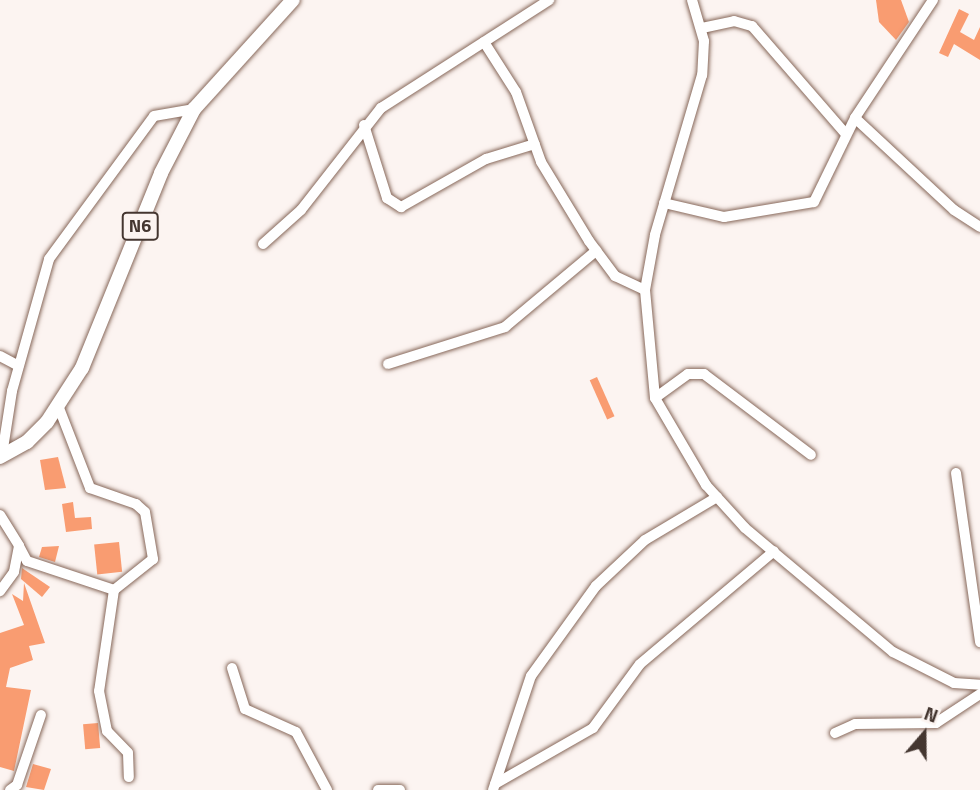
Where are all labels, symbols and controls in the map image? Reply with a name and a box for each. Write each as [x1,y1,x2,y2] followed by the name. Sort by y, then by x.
[121,211,159,240] road number: N6
[920,698,942,730] text: N
[889,699,959,769] north arrow

